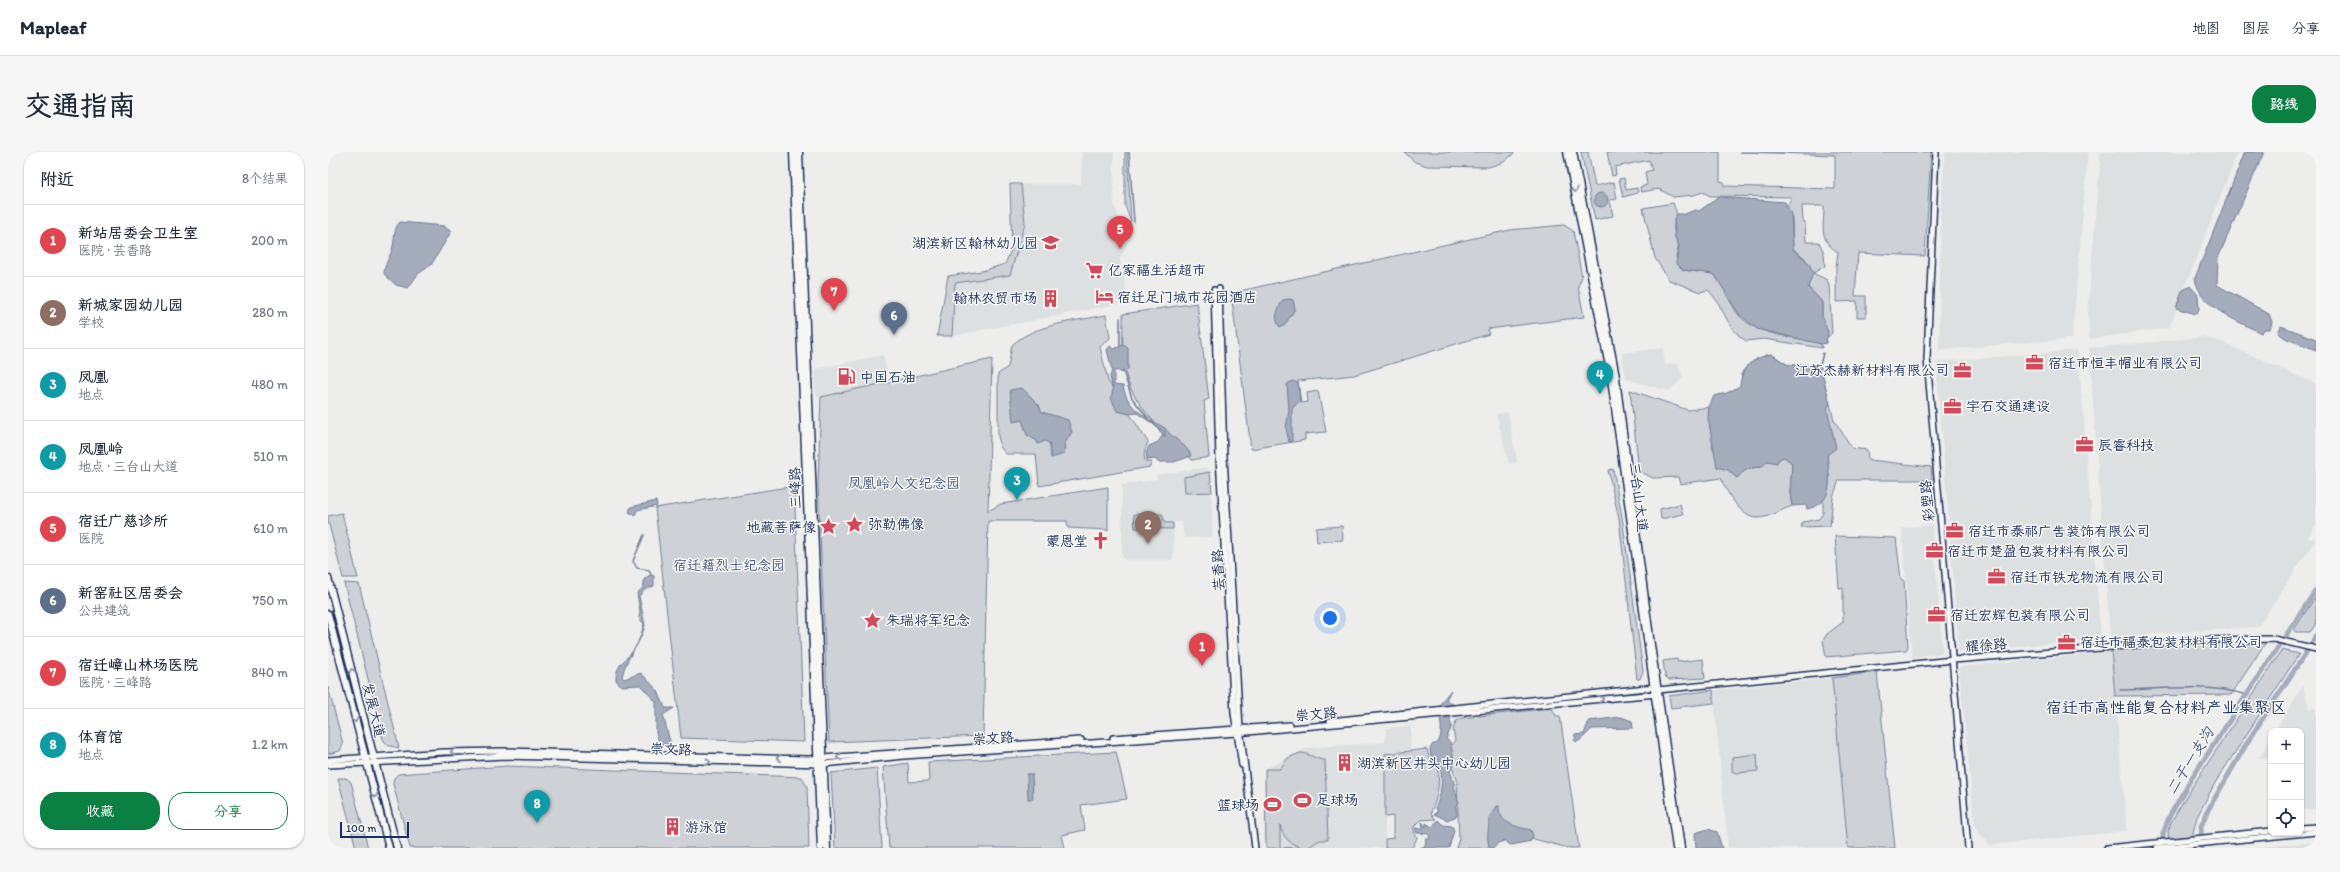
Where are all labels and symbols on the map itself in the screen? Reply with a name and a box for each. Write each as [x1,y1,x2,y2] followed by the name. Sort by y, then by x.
[1570,187,1578,193] one-way arrow
[1107,216,1133,249] pin: 5
[1041,233,1061,253] school or university icon: 湖滨新区翰林幼儿园
[912,235,1038,252] place label: 湖滨新区翰林幼儿园
[1085,260,1105,280] supermarket icon: 亿家福生活超市
[1108,262,1206,279] place label: 亿家福生活超市
[821,278,847,311] pin: 7
[1094,287,1114,307] hotel icon: 宿迁足门城市花园酒店
[1040,288,1060,308] building icon: 翰林农贸市场
[1117,289,1257,306] place label: 宿迁足门城市花园酒店
[953,290,1037,307] place label: 翰林农贸市场
[881,302,907,335] pin: 6
[2025,353,2045,373] office icon: 宿迁市恒丰帽业有限公司
[2048,355,2202,372] place label: 宿迁市恒丰帽业有限公司
[1952,360,1972,380] office icon: 江苏杰赫新材料有限公司
[1587,361,1613,394] pin: 4
[1795,362,1949,379] place label: 江苏杰赫新材料有限公司
[837,367,857,387] fuel station icon: 中国石油
[860,369,916,386] place label: 中国石油
[1943,396,1963,416] office icon: 宇石交通建设
[1966,398,2050,415] place label: 宇石交通建设
[2075,435,2095,455] office icon: 辰睿科技
[2098,437,2155,454] place label: 辰睿科技
[1626,461,1651,533] street label: 三台山大道
[786,467,805,509] street label: 三峰路
[1004,467,1030,500] pin: 3
[848,475,960,492] park label: 凤凰岭人文纪念园
[1917,479,1938,523] street label: 彩塑路
[1135,511,1161,544] pin: 2
[845,514,865,534] place icon: 弥勒佛像
[868,516,924,533] place label: 弥勒佛像
[819,517,839,537] place icon: 地藏菩萨像
[746,519,816,536] place label: 地藏菩萨像
[1945,521,1965,541] office icon: 宿迁市泰祁广告装饰有限公司
[1968,523,2150,540] place label: 宿迁市泰祁广告装饰有限公司
[1091,531,1111,551] church icon: 蒙恩堂
[1046,533,1088,550] place label: 蒙恩堂
[1924,541,1944,561] office icon: 宿迁市楚盈包装材料有限公司
[1947,543,2129,560] place label: 宿迁市楚盈包装材料有限公司
[1209,549,1228,591] street label: 芸香路
[673,557,785,574] park label: 宿迁籍烈士纪念园
[1987,567,2007,587] office icon: 宿迁市铁龙物流有限公司
[2010,569,2164,586] place label: 宿迁市铁龙物流有限公司
[1927,605,1947,625] office icon: 宿迁宏辉包装有限公司
[1950,607,2090,624] place label: 宿迁宏辉包装有限公司
[1320,608,1340,628] your location
[863,610,883,630] place icon: 朱瑞将军纪念
[886,612,970,629] place label: 朱瑞将军纪念
[2057,632,2077,652] office icon: 宿迁市福泰包装材料有限公司
[1189,633,1215,666] pin: 1
[2080,634,2262,651] place label: 宿迁市福泰包装材料有限公司
[1964,635,2008,656] street label: 耀徐路
[348,668,357,675] one-way arrow
[358,681,389,739] street label: 发展大道
[1598,694,1604,703] one-way arrow
[2046,698,2286,717] district label: 宿迁市高性能复合材料产业集聚区
[1294,704,1338,725] street label: 崇文路
[350,716,359,723] one-way arrow
[2162,723,2219,798] water label: 二干一支沟
[971,729,1015,748] street label: 崇文路
[650,740,692,759] street label: 崇文路
[450,748,456,756] one-way arrow
[836,752,842,761] one-way arrow
[1334,753,1354,773] building icon: 湖滨新区井头中心幼儿园
[776,754,782,762] one-way arrow
[1357,755,1511,772] place label: 湖滨新区井头中心幼儿园
[705,758,711,766] one-way arrow
[524,790,550,823] pin: 8
[1293,790,1313,810] sports icon: 足球场
[370,792,379,799] one-way arrow
[1316,792,1358,809] place label: 足球场
[1262,795,1282,815] sports icon: 篮球场
[1217,797,1259,814] place label: 篮球场
[662,817,682,837] building icon: 游泳馆
[685,819,727,836] place label: 游泳馆
[340,820,409,839] scale bar

